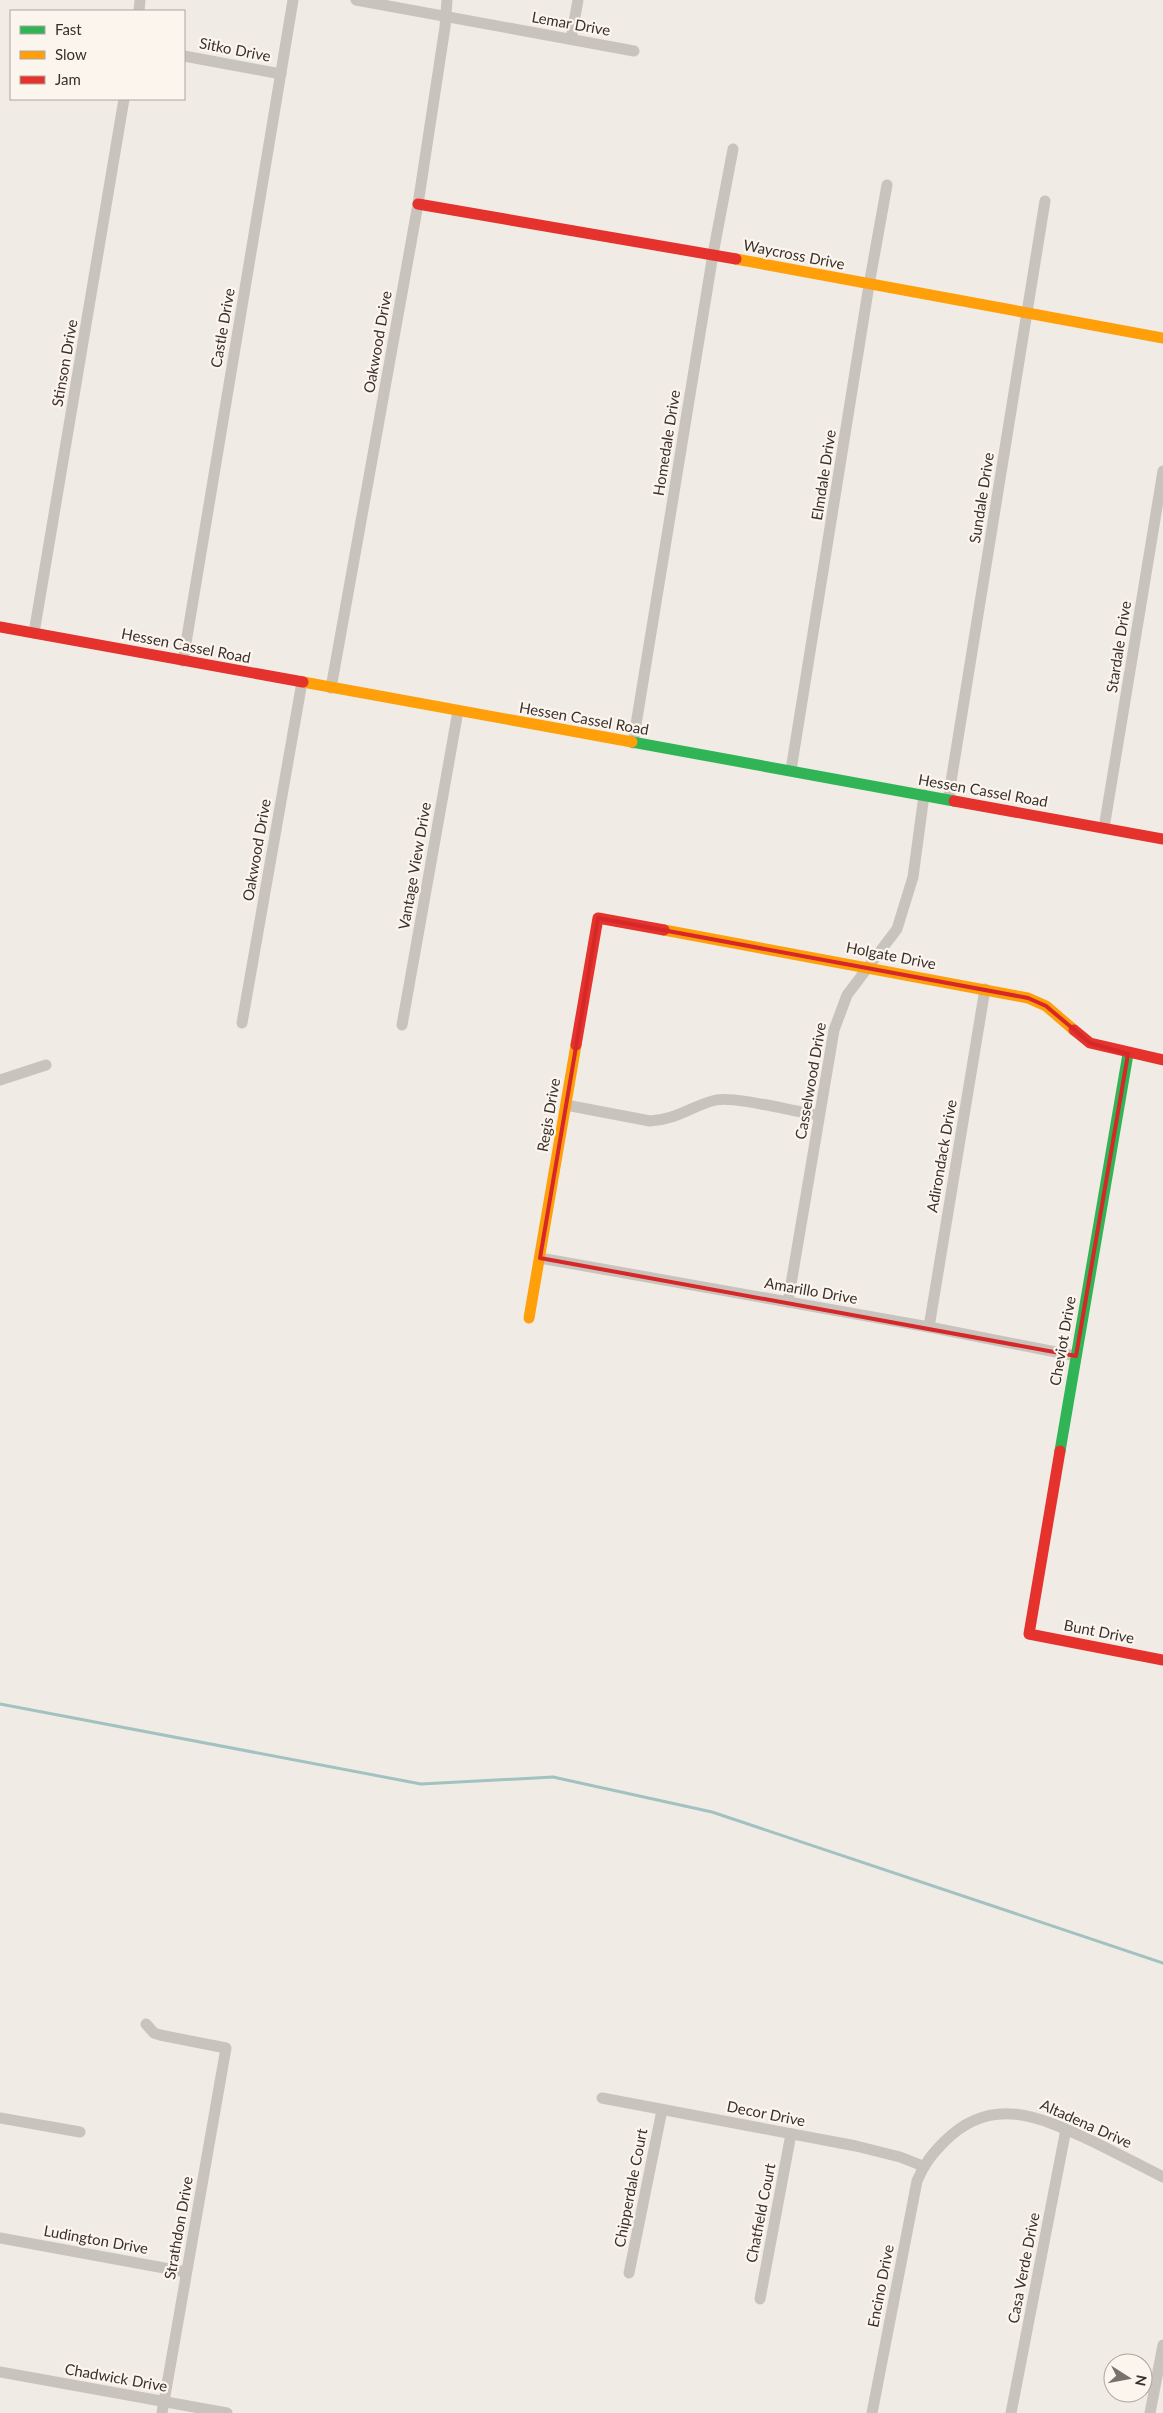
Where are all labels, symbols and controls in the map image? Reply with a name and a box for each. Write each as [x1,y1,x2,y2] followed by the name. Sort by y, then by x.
[530,7,612,39] street label: Lemar Drive
[10,10,185,100] legend
[55,20,82,38] text: Fast
[198,33,272,65] street label: Sitko Drive
[55,45,87,63] text: Slow
[55,70,81,88] text: Jam
[742,235,846,273] street label: Waycross Drive
[206,287,238,369] street label: Castle Drive
[359,289,395,394] street label: Oakwood Drive
[47,318,81,408] street label: Stinson Drive
[649,389,683,497] street label: Homedale Drive
[807,428,839,521] street label: Elmdale Drive
[965,451,997,545] street label: Sundale Drive
[1102,600,1134,694] street label: Stardale Drive
[120,624,252,666] street label: Hessen Cassel Road
[518,698,650,738] street label: Hessen Cassel Road
[917,770,1049,810] street label: Hessen Cassel Road
[238,797,274,902] street label: Oakwood Drive
[394,801,434,931] street label: Vantage View Drive
[845,937,938,973] street label: Holgate Drive
[791,1021,829,1141] street label: Casselwood Drive
[533,1077,563,1153] street label: Regis Drive
[922,1098,960,1214] street label: Adirondack Drive
[763,1273,859,1307] street label: Amarillo Drive
[1045,1294,1079,1387] street label: Cheviot Drive
[1063,1615,1136,1647] street label: Bunt Drive
[1038,2095,1135,2151] street label: Altadena Drive
[725,2097,807,2129] street label: Decor Drive
[610,2126,650,2249] street label: Chipperdale Court
[742,2161,779,2264] street label: Chatfield Court
[160,2175,196,2281] street label: Strathdon Drive
[1003,2211,1043,2325] street label: Casa Verde Drive
[43,2221,150,2257] street label: Ludington Drive
[863,2243,897,2329] street label: Encino Drive
[1103,2353,1153,2403] north arrow
[63,2359,169,2395] street label: Chadwick Drive
[1132,2374,1151,2387] text: N

